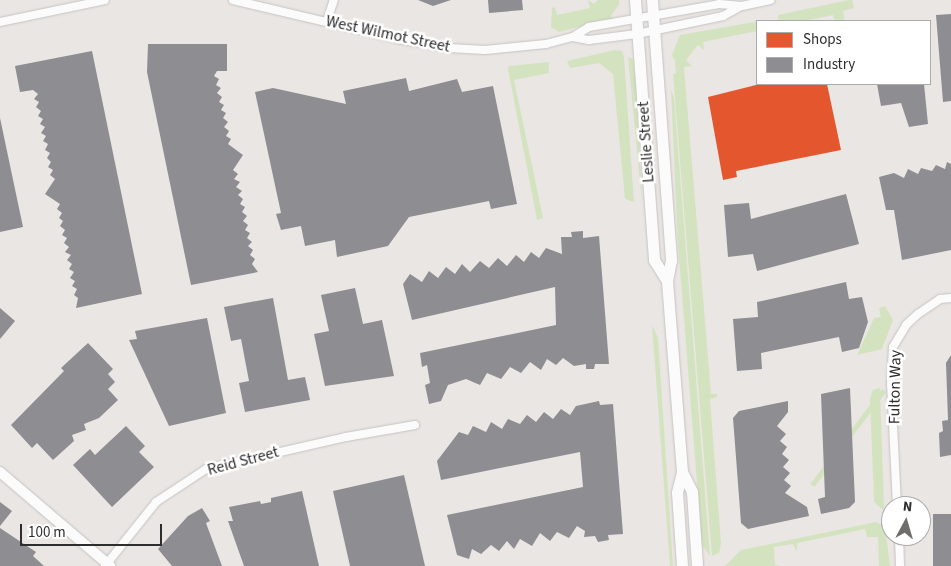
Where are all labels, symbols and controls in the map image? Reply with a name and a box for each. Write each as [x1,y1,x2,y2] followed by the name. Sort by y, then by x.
[324,11,452,57] street label: West Wilmot Street
[756,20,931,85] legend
[803,29,842,50] text: Shops
[803,54,855,75] text: Industry
[634,101,658,183] street label: Leslie Street
[885,350,905,424] street label: Fulton Way
[205,442,281,480] street label: Reid Street
[881,496,931,546] north arrow
[902,497,913,518] text: N
[22,514,165,546] scale bar
[28,522,66,543] text: 100 m

